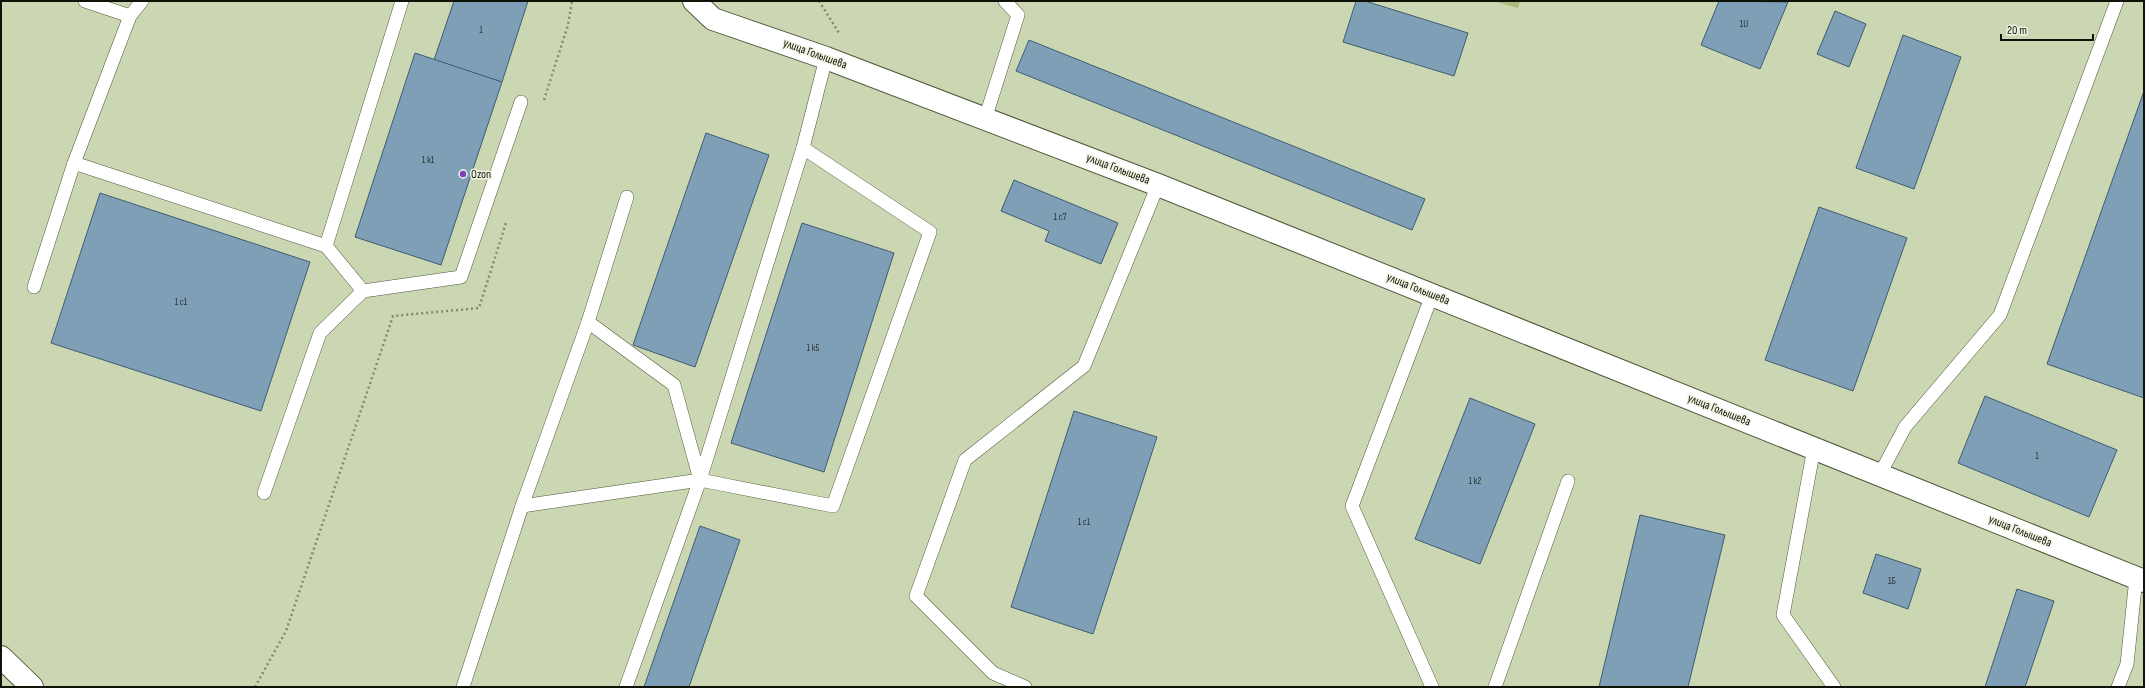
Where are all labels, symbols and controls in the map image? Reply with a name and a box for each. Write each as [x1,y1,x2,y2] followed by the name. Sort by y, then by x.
[2001,16,2093,42] scale bar
[1740,18,1748,30] house number: 1U
[2007,23,2027,38] text: 20 m
[479,24,483,36] house number: 1
[781,36,849,73] street label: улица Голышева
[1084,150,1152,188] street label: улица Голышева
[422,154,435,166] house number: 1 к1
[471,167,491,182] place label: Ozon
[458,169,468,179] marker: Ozon
[1053,211,1067,223] house number: 1 с7
[1384,270,1452,309] street label: улица Голышева
[175,296,188,308] house number: 1 с1
[807,342,819,354] house number: 1 к5
[1685,391,1753,430] street label: улица Голышева
[2035,450,2039,462] house number: 1
[1469,475,1482,487] house number: 1 к2
[1986,512,2054,551] street label: улица Голышева
[1078,516,1091,528] house number: 1 с1
[1888,575,1897,587] house number: 1Б

